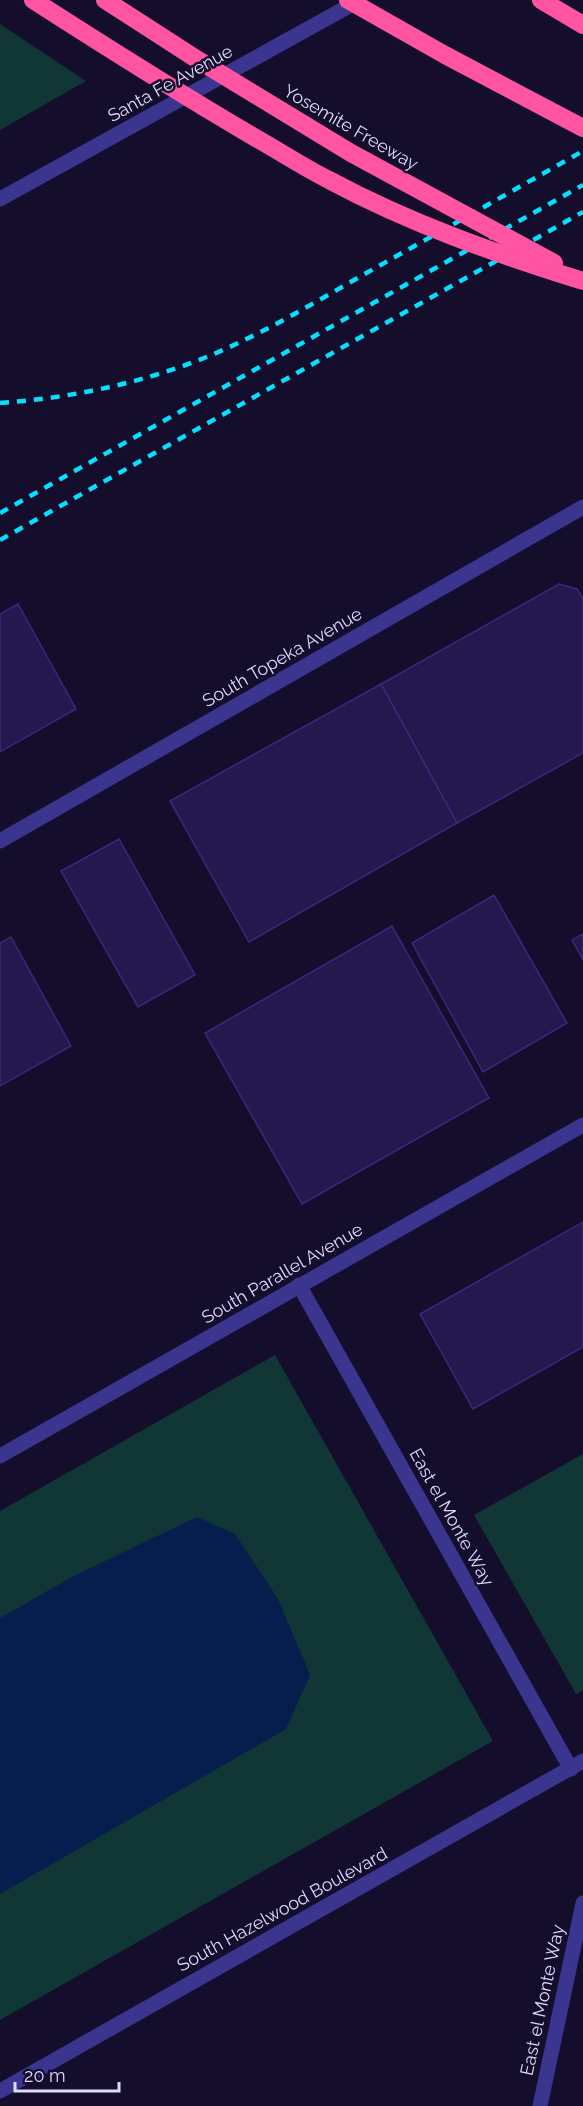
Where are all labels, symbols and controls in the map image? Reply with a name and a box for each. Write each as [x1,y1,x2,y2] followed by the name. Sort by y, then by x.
[104,40,236,126] street label: Santa Fe Avenue
[280,80,422,174] street label: Yosemite Freeway
[198,603,366,711] street label: South Topeka Avenue
[198,1218,367,1328] street label: South Parallel Avenue
[406,1445,499,1590] street label: East el Monte Way
[173,1842,391,1976] street label: South Hazelwood Boulevard
[516,1922,568,2077] street label: East el Monte Way
[15,2055,118,2093] scale bar
[24,2065,66,2086] text: 20 m

